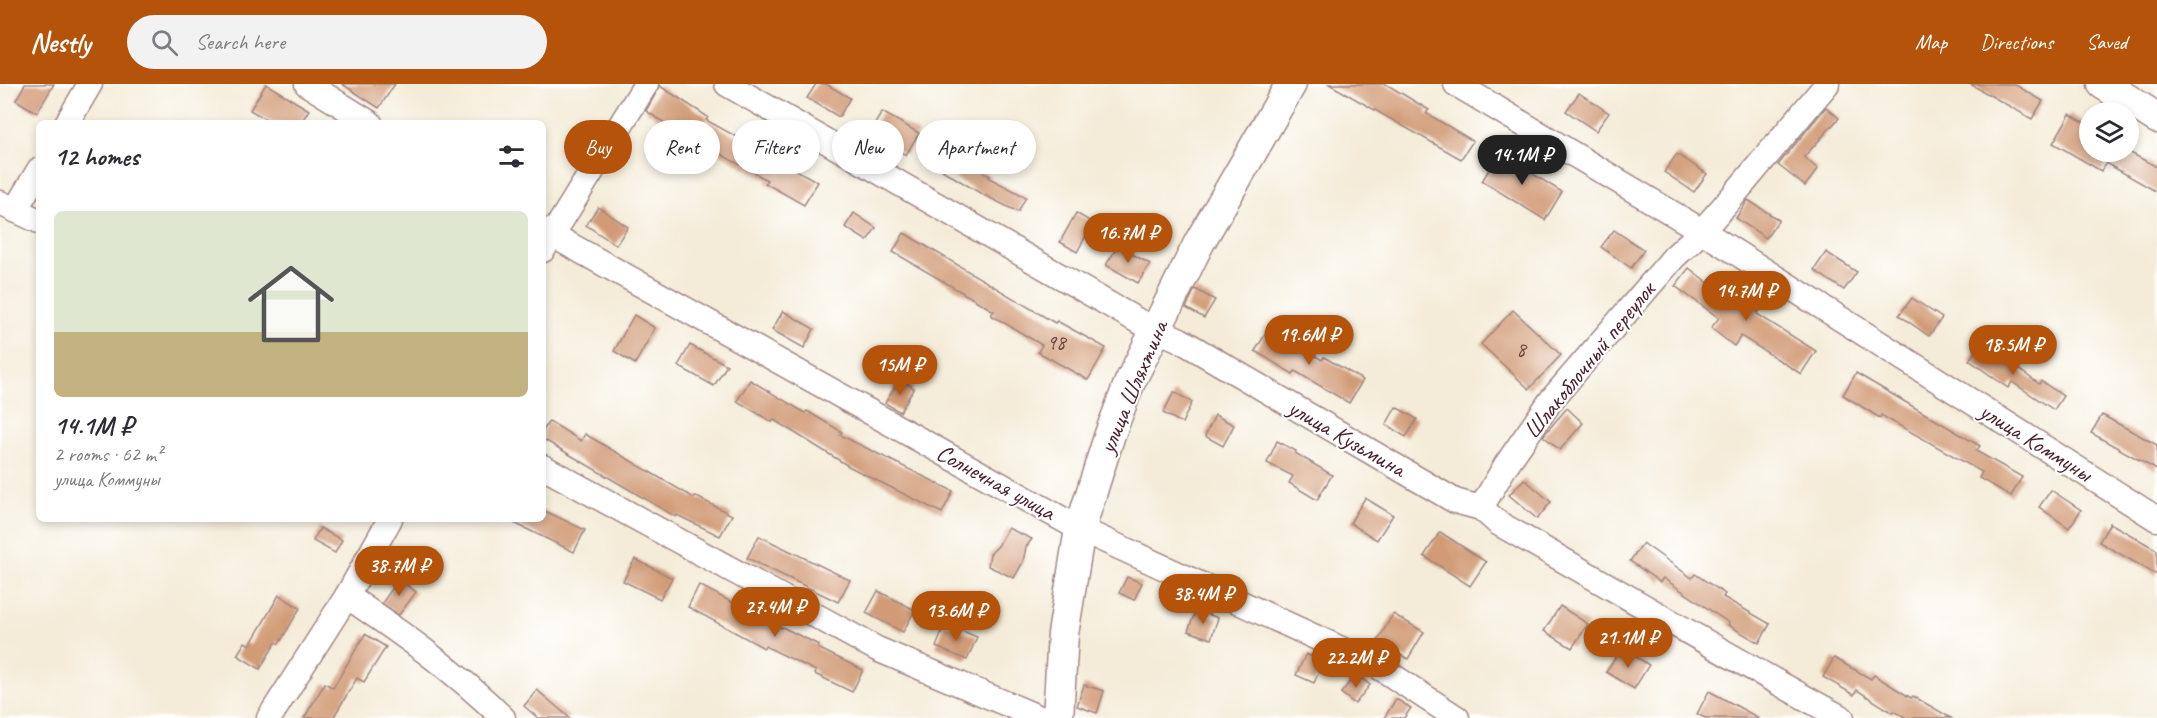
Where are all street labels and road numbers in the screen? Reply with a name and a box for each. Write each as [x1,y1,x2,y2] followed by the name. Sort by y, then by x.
[1517,274,1663,444] street label: Шлакоблочный переулок
[1091,314,1175,460] street label: улица Шляхтина
[1281,391,1413,485] street label: улица Кузьмина
[1973,395,2100,490] street label: улица Коммуны
[931,437,1062,528] street label: Солнечная улица

